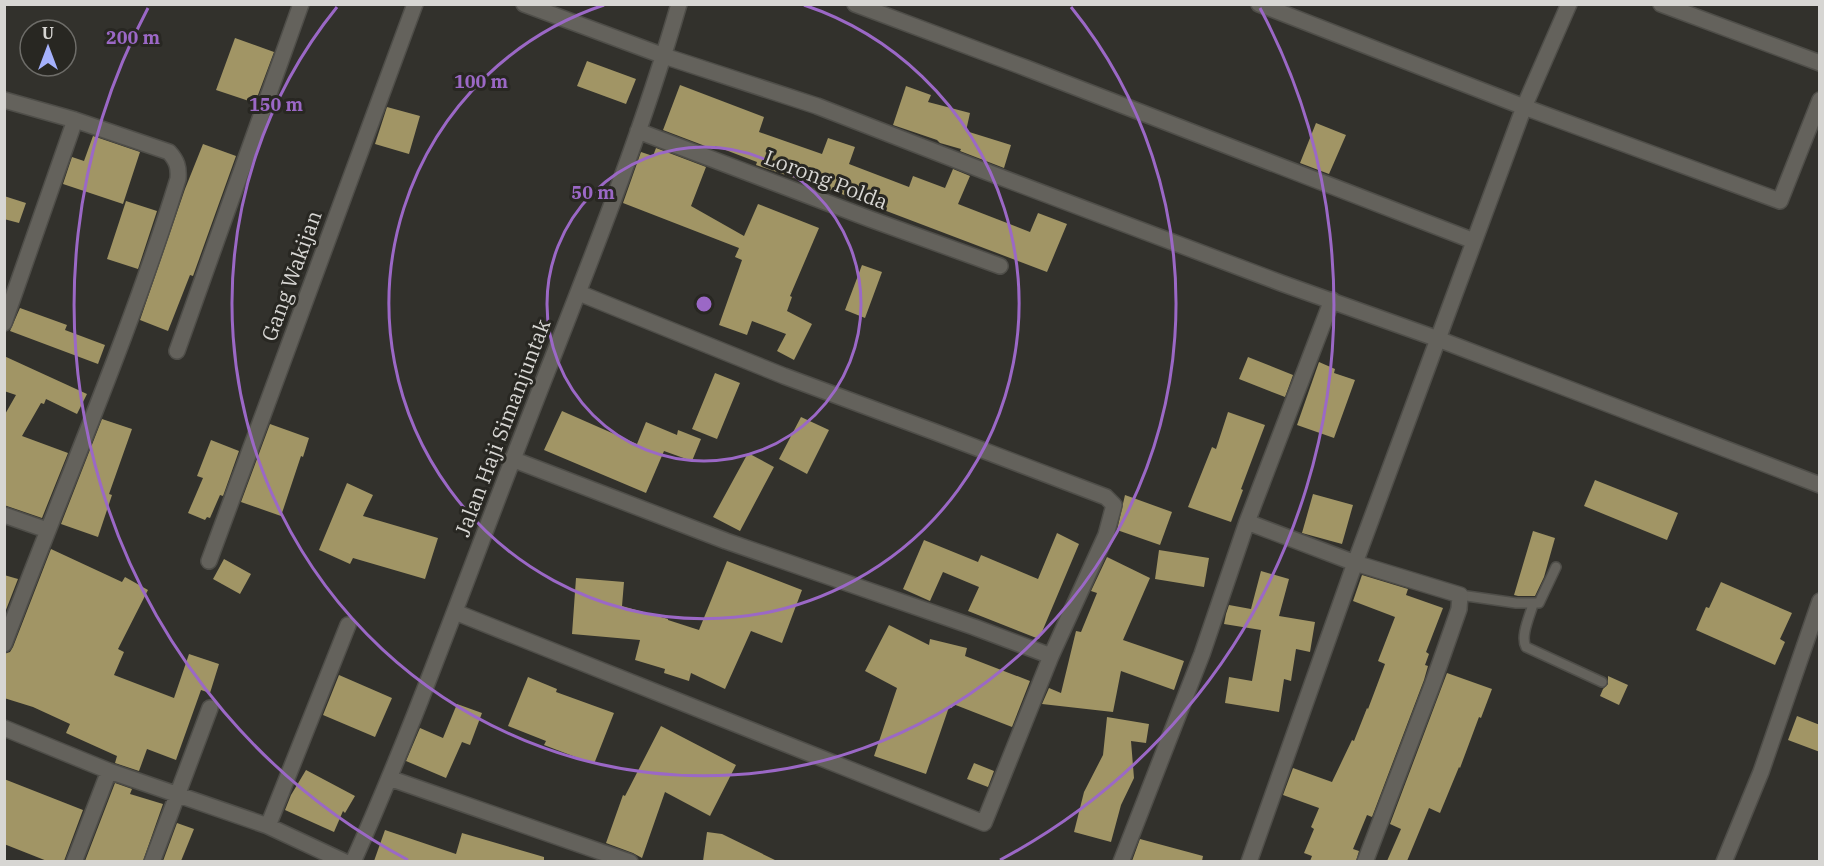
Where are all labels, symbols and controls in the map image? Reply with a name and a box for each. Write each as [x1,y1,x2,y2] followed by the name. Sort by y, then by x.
[18,18,78,78] north arrow
[42,23,54,43] text: U
[106,26,161,49] text: 200 m
[454,70,509,93] text: 100 m
[249,93,304,116] text: 150 m
[761,143,892,215] street label: Lorong Polda
[571,181,615,204] text: 50 m
[254,206,328,345] street label: Gang Wakijan
[694,294,714,314] centre of rings
[448,314,557,540] street label: Jalan Haji Simanjuntak

